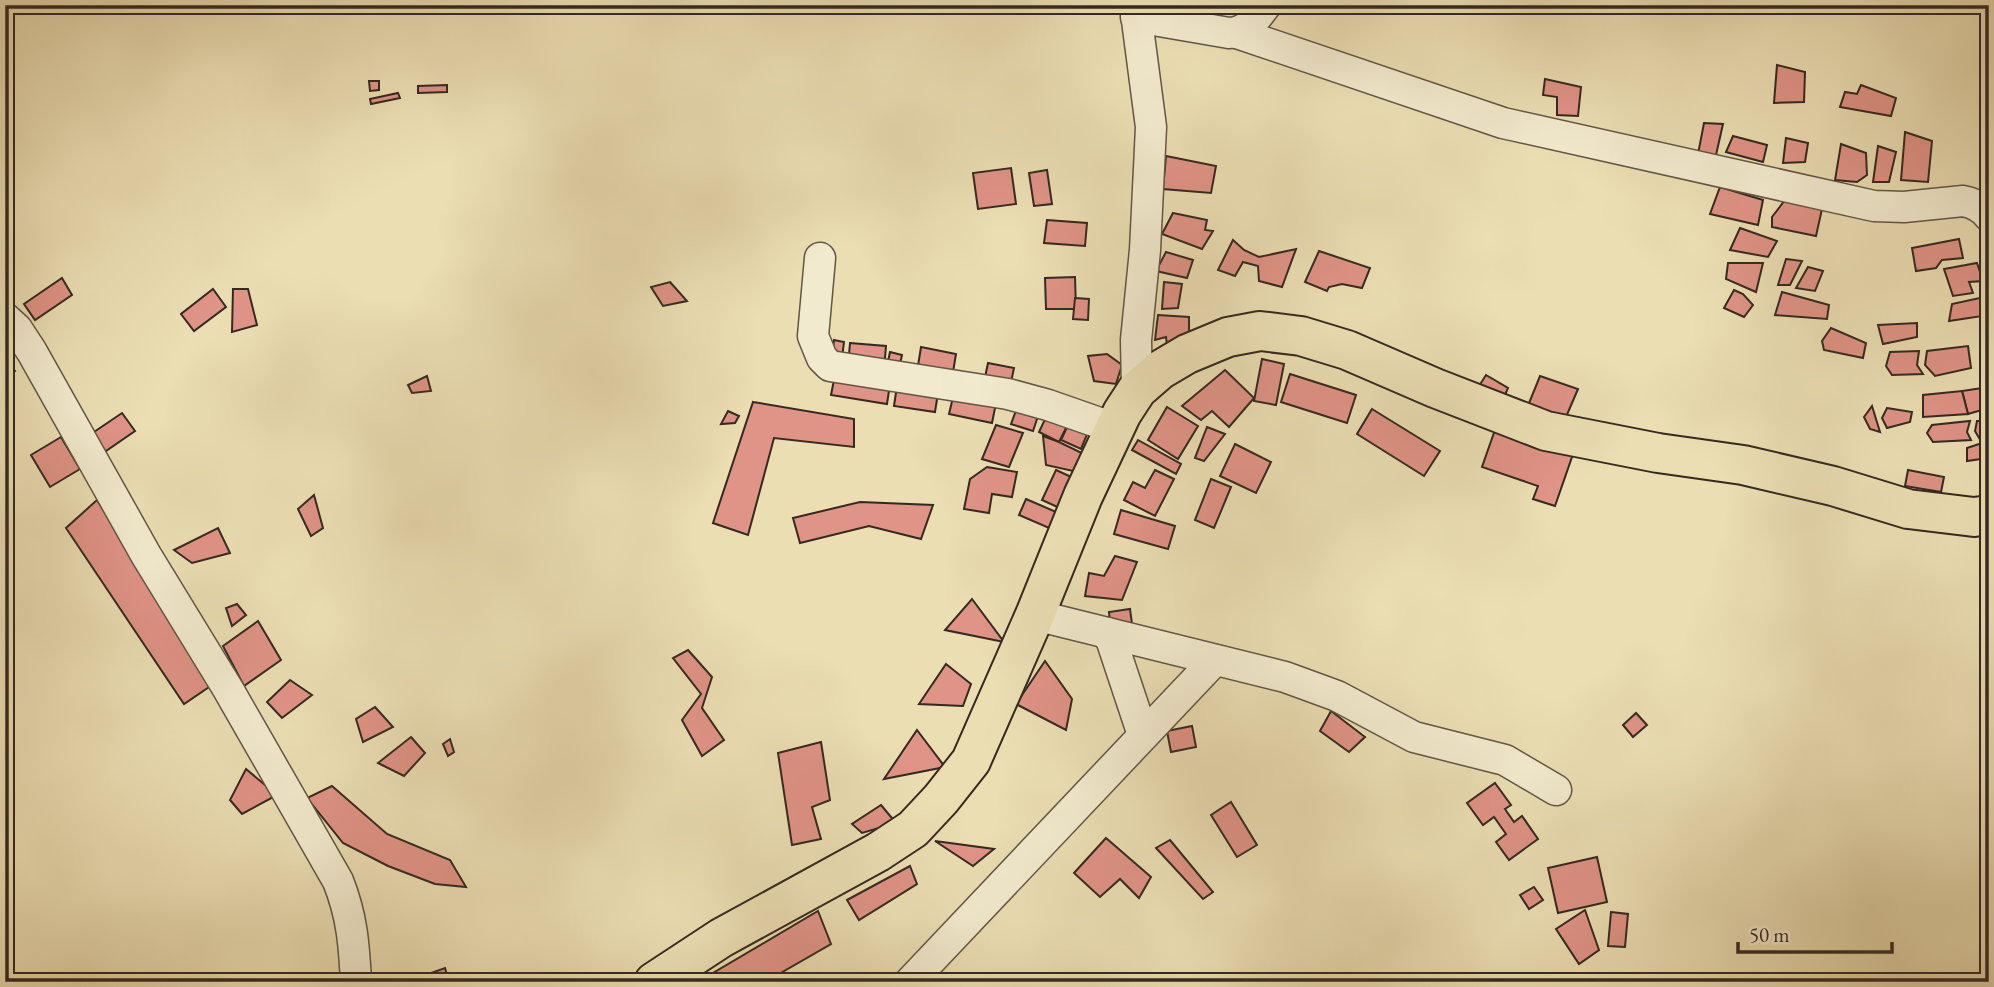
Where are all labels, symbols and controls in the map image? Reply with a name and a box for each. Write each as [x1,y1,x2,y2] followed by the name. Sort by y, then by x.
[1738,910,1892,954] scale bar
[1749,921,1790,948] text: 50 m

